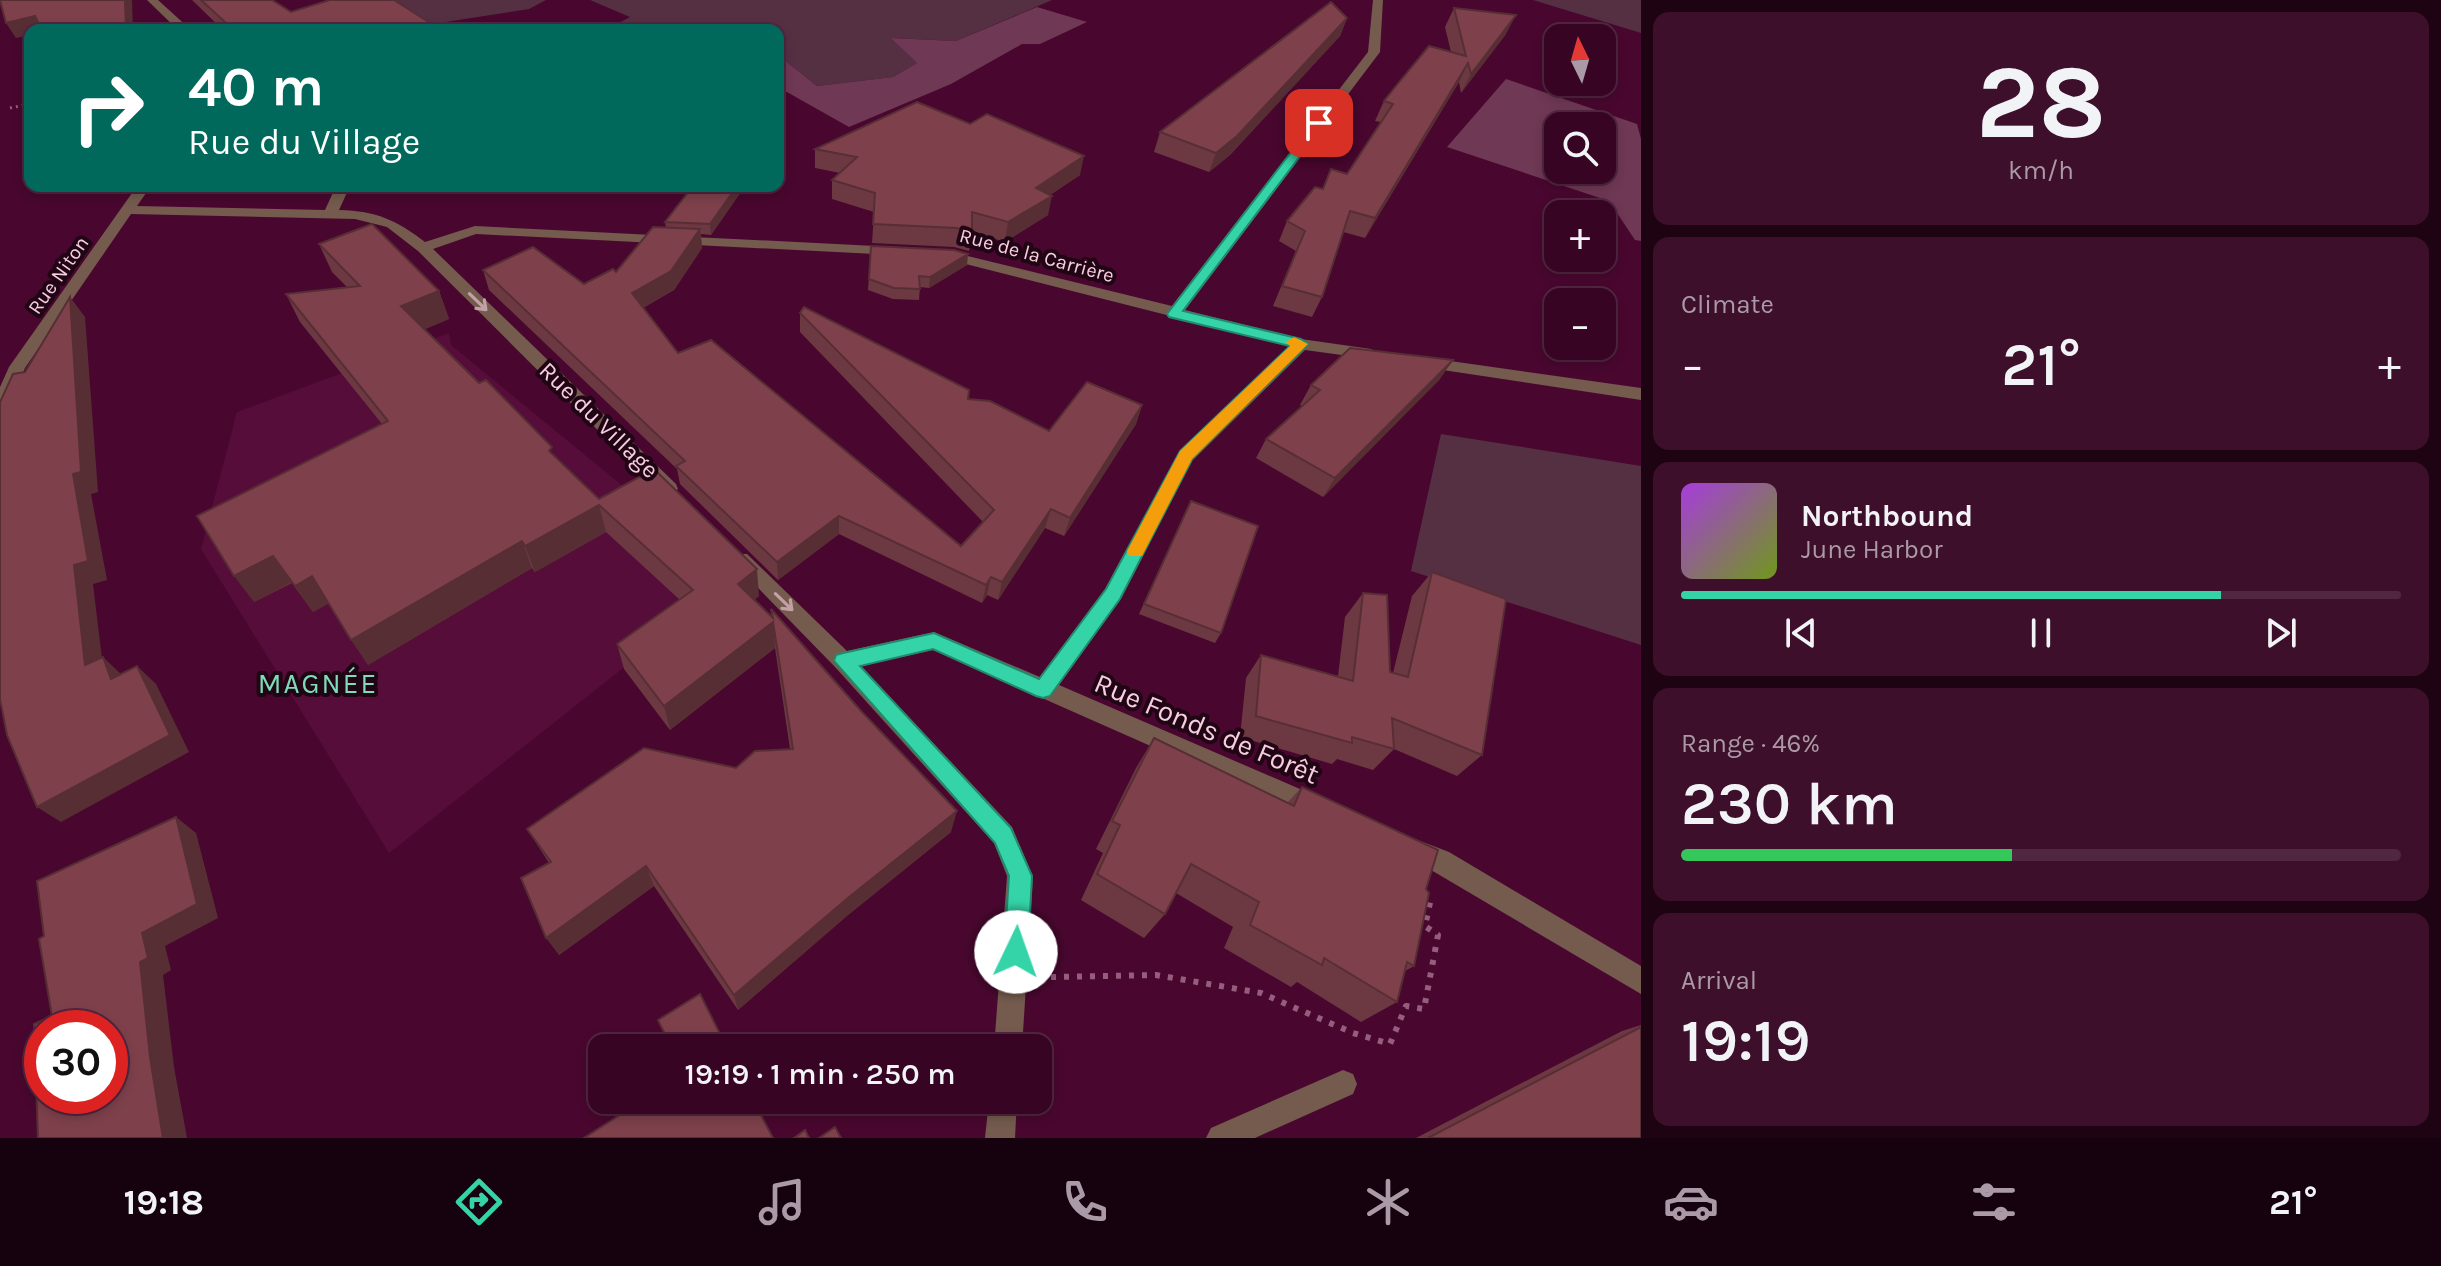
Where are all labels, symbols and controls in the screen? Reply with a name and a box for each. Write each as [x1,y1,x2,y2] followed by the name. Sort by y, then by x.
[1544,24,1616,96] north arrow
[1544,24,1616,360] map controls
[1976,42,2106,163] text: 28
[188,54,324,119] text: 40 m
[56,56,160,160] icon: right
[1285,89,1353,157] pin
[1297,101,1341,145] icon: arrive
[1544,112,1616,184] button: search
[188,121,420,163] text: Rue du Village
[2008,155,2074,186] text: km/h
[1544,200,1616,272] button: +
[957,224,1117,287] street label: Rue de la Carrière
[23,232,94,319] street label: Rue Niton
[1544,288,1616,360] button: −
[1681,289,1774,320] text: Climate
[469,292,488,312] one-way arrow
[2001,330,2081,400] text: 21°
[1681,340,1704,391] text: −
[2378,340,2401,391] text: +
[534,356,664,484] street label: Rue du Village
[1801,498,1973,534] text: Northbound
[1801,534,1943,565] text: June Harbor
[774,592,793,611] one-way arrow
[1779,611,1823,655] icon: previous
[2019,611,2063,655] icon: pause
[2259,611,2303,655] icon: next
[258,666,378,700] district label: MAGNÉE
[1089,666,1324,791] street label: Rue Fonds de Forêt
[1681,728,1820,759] text: Range · 46%
[1681,769,1898,839] text: 230 km
[974,910,1058,994] position arrow
[1681,965,1757,996] text: Arrival
[1681,1006,1811,1076] text: 19:19
[24,1010,128,1114] speed limit sign: 30
[684,1056,956,1092] text: 19:19 · 1 min · 250 m
[451,1174,507,1230] icon: directions
[754,1174,810,1230] icon: music
[1057,1174,1113,1230] icon: phone
[1360,1174,1416,1230] icon: climate
[1663,1174,1719,1230] icon: car
[1966,1174,2022,1230] icon: filters
[123,1181,204,1223] text: 19:18
[2269,1181,2317,1223] text: 21°

